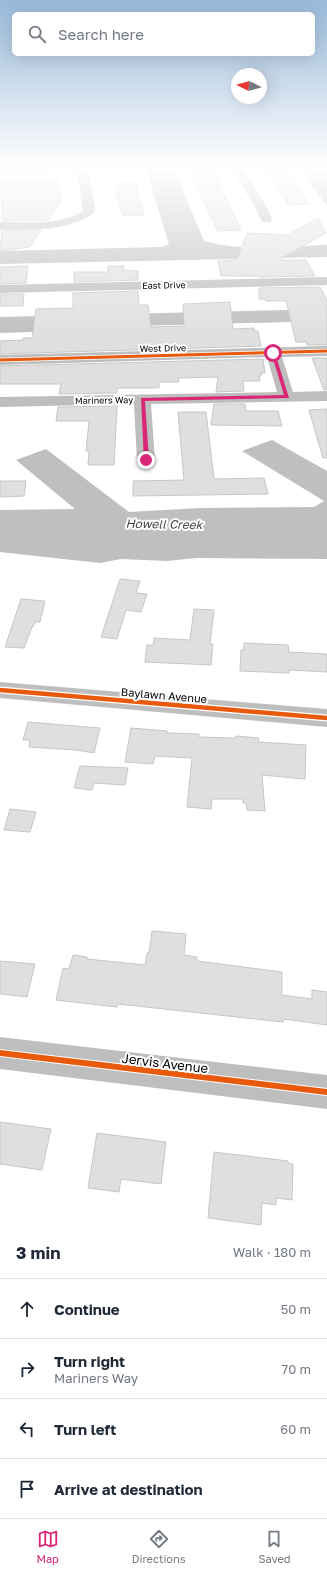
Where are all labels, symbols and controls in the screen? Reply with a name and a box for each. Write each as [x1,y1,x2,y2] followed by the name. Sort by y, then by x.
[12,12,315,56] search box
[26,23,48,45] icon: search
[58,25,144,43] text: Search here
[231,68,267,104] north arrow
[142,279,186,291] street label: East Drive
[140,342,186,354] street label: West Drive
[264,344,282,362] route start
[75,394,133,406] street label: Mariners Way
[137,451,155,469] route end
[125,516,204,532] water label: Howell Creek
[120,685,208,705] street label: Baylawn Avenue
[121,1050,209,1076] street label: Jervis Avenue
[16,1242,60,1263] text: 3 min
[233,1244,311,1260] text: Walk · 180 m
[16,1298,38,1320] icon: ahead
[54,1300,120,1318] text: Continue
[281,1301,311,1317] text: 50 m
[54,1352,125,1370] text: Turn right
[16,1358,38,1380] icon: right
[281,1361,311,1377] text: 70 m
[54,1370,138,1386] text: Mariners Way
[16,1418,38,1440] icon: left
[54,1420,116,1438] text: Turn left
[280,1421,311,1437] text: 60 m
[16,1478,38,1500] icon: arrive
[54,1480,203,1498] text: Arrive at destination
[36,1528,59,1565] tab: Map
[132,1528,186,1565] tab: Directions
[258,1528,291,1565] tab: Saved

